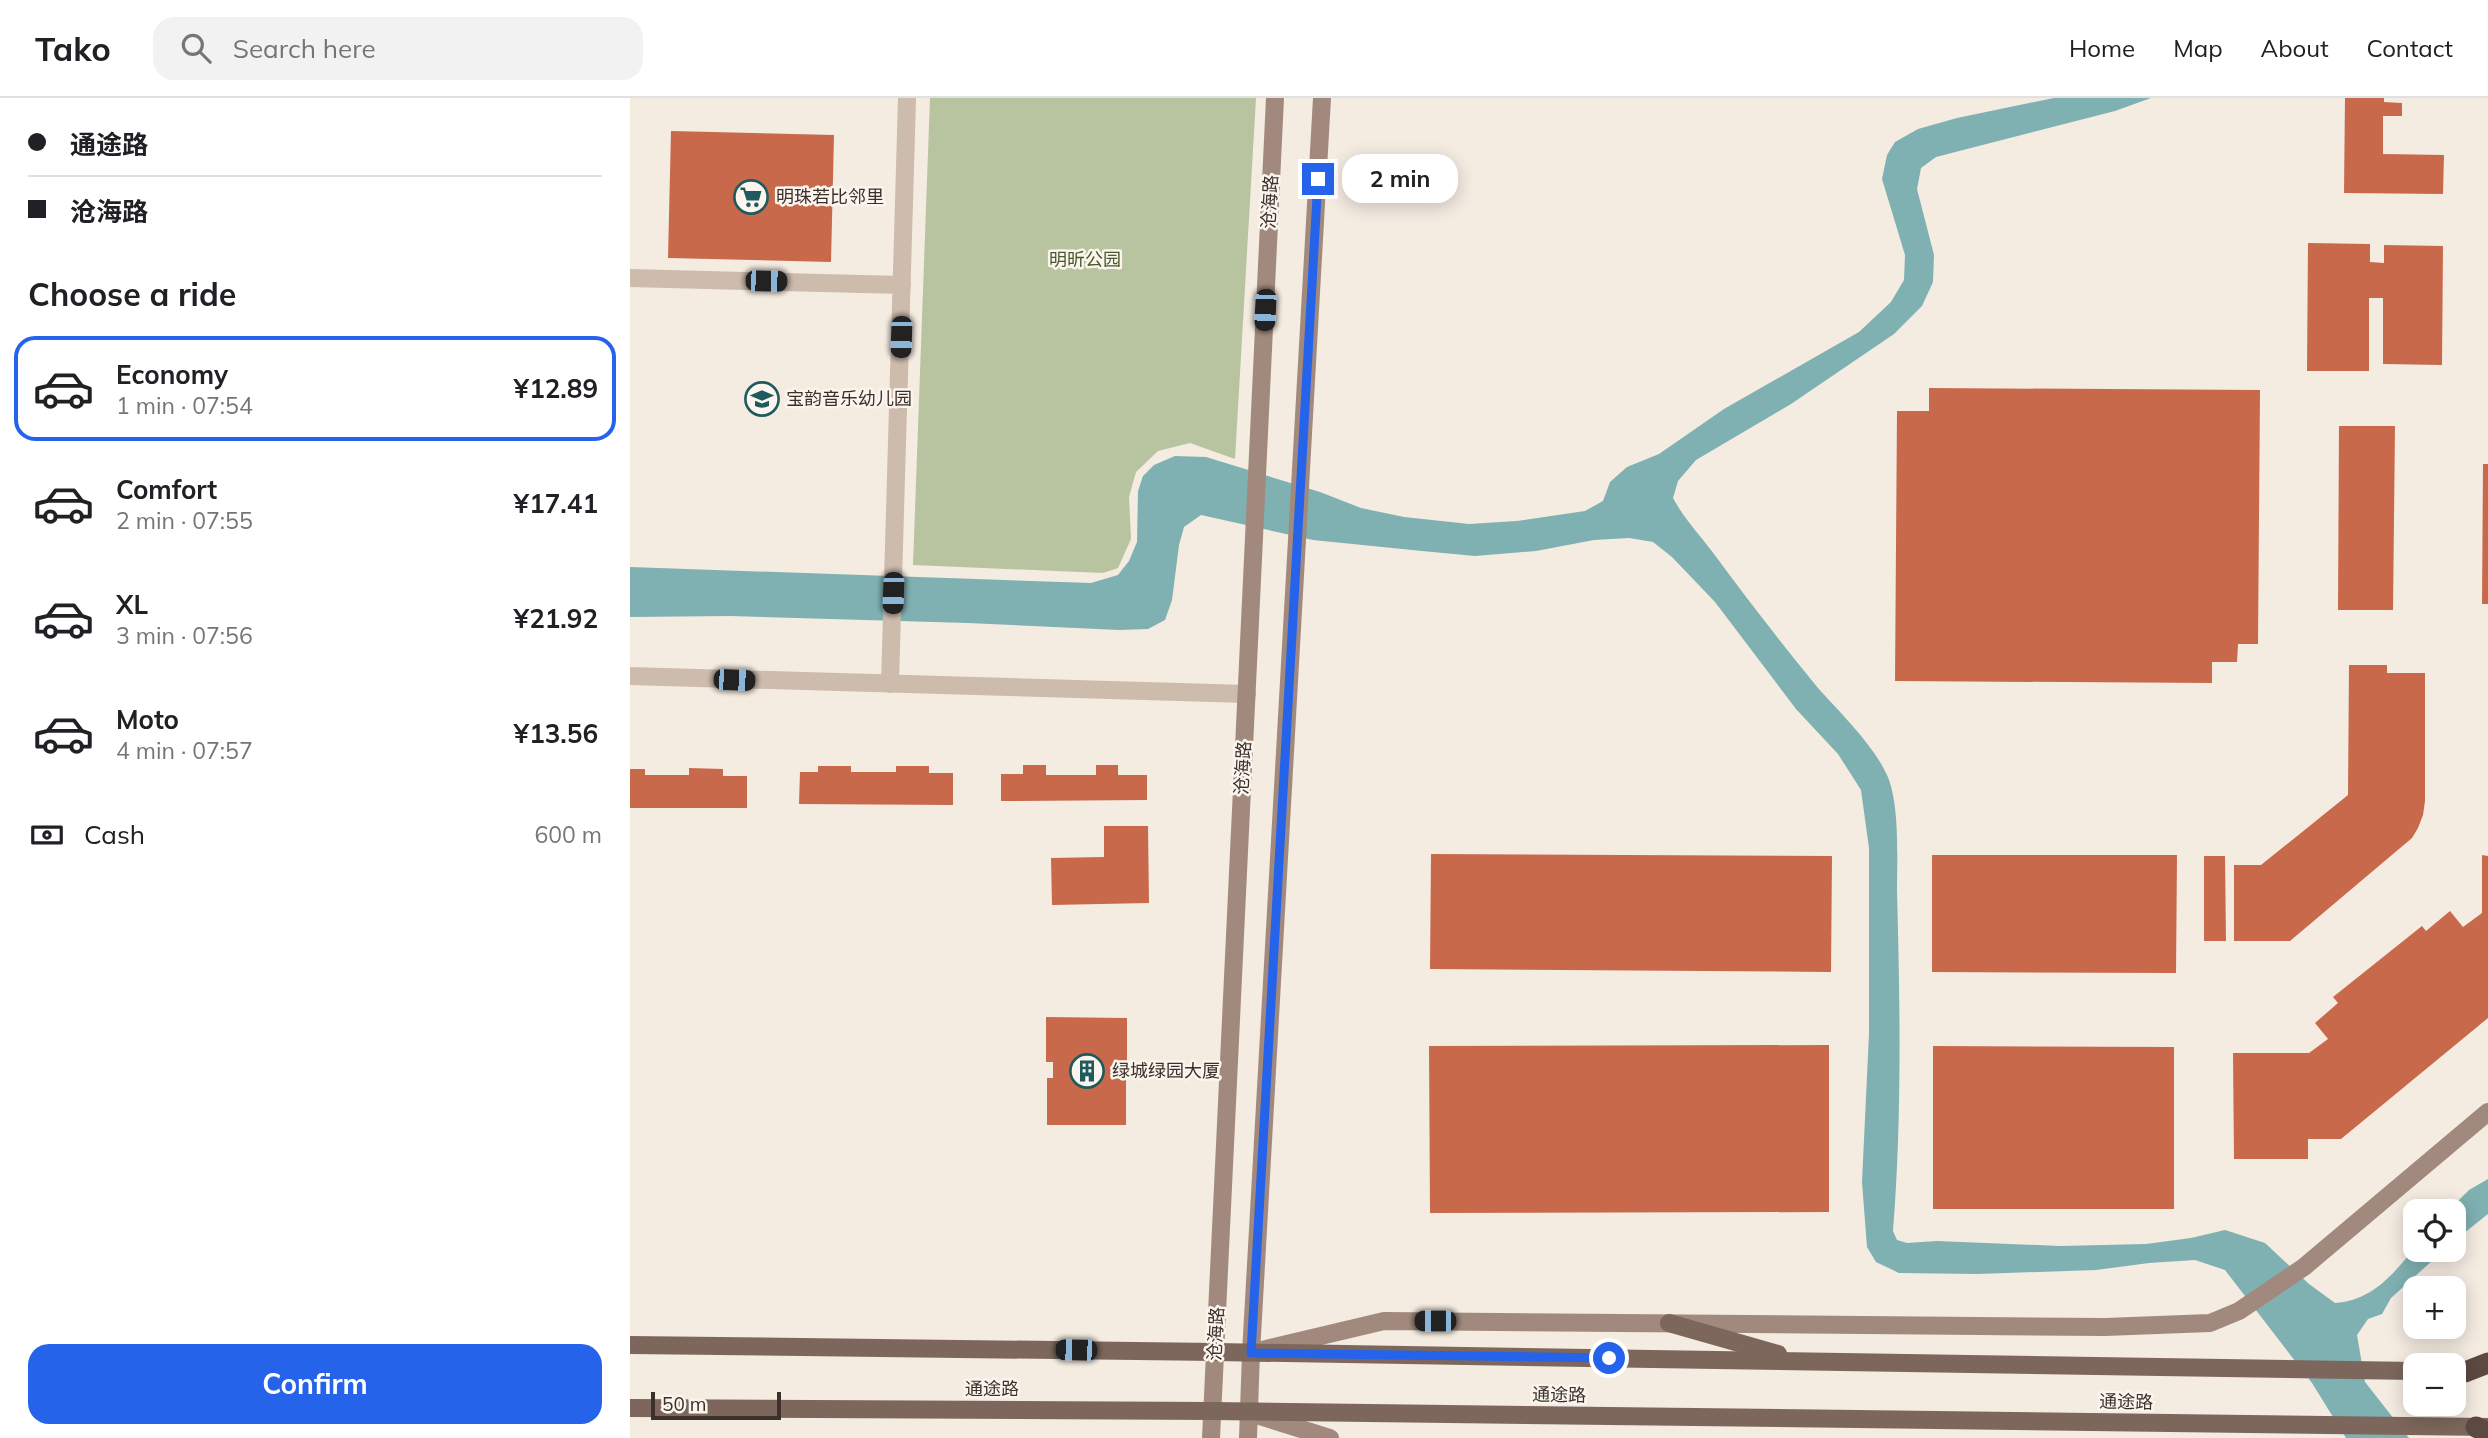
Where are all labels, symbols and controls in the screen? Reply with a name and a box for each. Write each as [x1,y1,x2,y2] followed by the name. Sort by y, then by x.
[153,17,643,80] search box
[35,28,111,69] text: Tako
[177,29,215,67] icon: search
[233,32,376,65] text: Search here
[2069,33,2135,63] text: Home
[2173,33,2223,63] text: Map
[2261,33,2329,63] text: About
[2367,33,2453,63] text: Contact
[70,128,148,161] text: 通途路
[1342,154,1458,204] callout: 2 min
[1302,163,1334,195] route end
[1370,164,1430,193] text: 2 min
[1257,174,1282,230] street label: 沧海路
[732,178,770,216] supermarket icon: 明珠若比邻里
[776,185,884,208] place label: 明珠若比邻里
[70,195,148,228] text: 沧海路
[1049,248,1121,271] park label: 明昕公园
[745,270,788,292] car
[28,274,236,314] text: Choose a ride
[1254,288,1277,332] car
[890,316,913,358] car
[32,357,95,420] icon: car
[116,358,228,391] text: Economy
[514,372,598,405] text: ¥12.89
[743,380,781,418] school or university icon: 宝韵音乐幼儿园
[786,387,912,410] place label: 宝韵音乐幼儿园
[116,391,253,420] text: 1 min · 07:54
[32,472,95,535] icon: car
[116,473,217,506] text: Comfort
[514,487,598,520] text: ¥17.41
[116,506,253,535] text: 2 min · 07:55
[882,572,905,614] car
[32,587,95,650] icon: car
[116,588,148,621] text: XL
[514,602,598,635] text: ¥21.92
[116,621,253,650] text: 3 min · 07:56
[713,669,756,691] car
[32,702,95,765] icon: car
[116,703,179,736] text: Moto
[514,717,598,750] text: ¥13.56
[116,736,253,765] text: 4 min · 07:57
[1230,740,1255,796] street label: 沧海路
[28,816,66,854] icon: cash
[84,818,145,851] text: Cash
[534,820,602,849] text: 600 m
[1068,1052,1106,1090] building icon: 绿城绿园大厦
[1112,1059,1220,1082] place label: 绿城绿园大厦
[2403,1199,2466,1416] map controls
[2403,1199,2466,1262] button: locate
[2403,1276,2466,1339] button: +
[1203,1306,1228,1362] street label: 沧海路
[1415,1311,1457,1332] car
[1055,1339,1098,1361] car
[1593,1342,1625,1374] route start
[28,1344,602,1424] button: Confirm
[2403,1353,2466,1416] button: −
[965,1377,1019,1400] street label: 通途路
[1532,1383,1586,1406] street label: 通途路
[651,1389,780,1421] scale bar
[2099,1390,2153,1413] street label: 通途路
[662,1392,706,1416] text: 50 m

